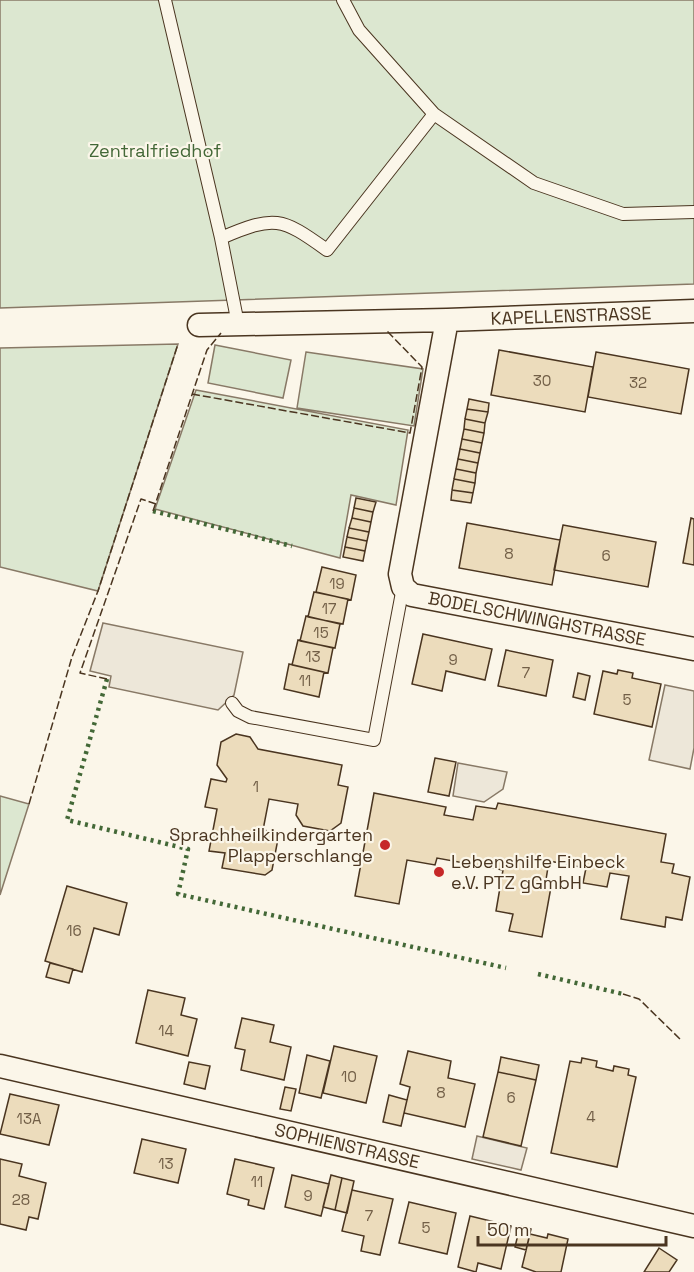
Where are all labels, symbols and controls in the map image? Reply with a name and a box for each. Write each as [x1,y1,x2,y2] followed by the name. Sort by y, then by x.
[89,139,221,162] park label: Zentralfriedhof
[490,301,652,330] street label: KAPELLENSTRASSE
[533,371,551,390] house number: 30
[629,373,647,392] house number: 32
[504,544,514,563] house number: 8
[601,546,611,565] house number: 6
[329,574,345,593] house number: 19
[426,586,648,651] street label: BODELSCHWINGHSTRASSE
[322,599,336,618] house number: 17
[313,623,329,642] house number: 15
[305,647,321,666] house number: 13
[448,650,458,669] house number: 9
[522,663,530,682] house number: 7
[299,671,311,690] house number: 11
[623,690,632,709] house number: 5
[253,777,259,796] house number: 1
[169,823,373,867] place label: Sprachheilkindergarten Plapperschlange
[378,838,392,852] marker: Sprachheilkindergarten Plapperschlange
[451,850,625,894] place label: Lebenshilfe Einbeck e.V. PTZ gGmbH
[432,865,446,879] marker: Lebenshilfe Einbeck e.V. PTZ gGmbH
[66,921,82,940] house number: 16
[158,1021,174,1040] house number: 14
[341,1067,357,1086] house number: 10
[436,1083,446,1102] house number: 8
[506,1088,516,1107] house number: 6
[586,1107,596,1126] house number: 4
[17,1109,42,1128] house number: 13A
[272,1118,422,1173] street label: SOPHIENSTRASSE
[158,1154,174,1173] house number: 13
[251,1172,263,1191] house number: 11
[303,1186,313,1205] house number: 9
[12,1190,30,1209] house number: 28
[365,1206,373,1225] house number: 7
[478,1209,666,1247] scale bar
[422,1218,431,1237] house number: 5
[487,1218,529,1241] text: 50 m

